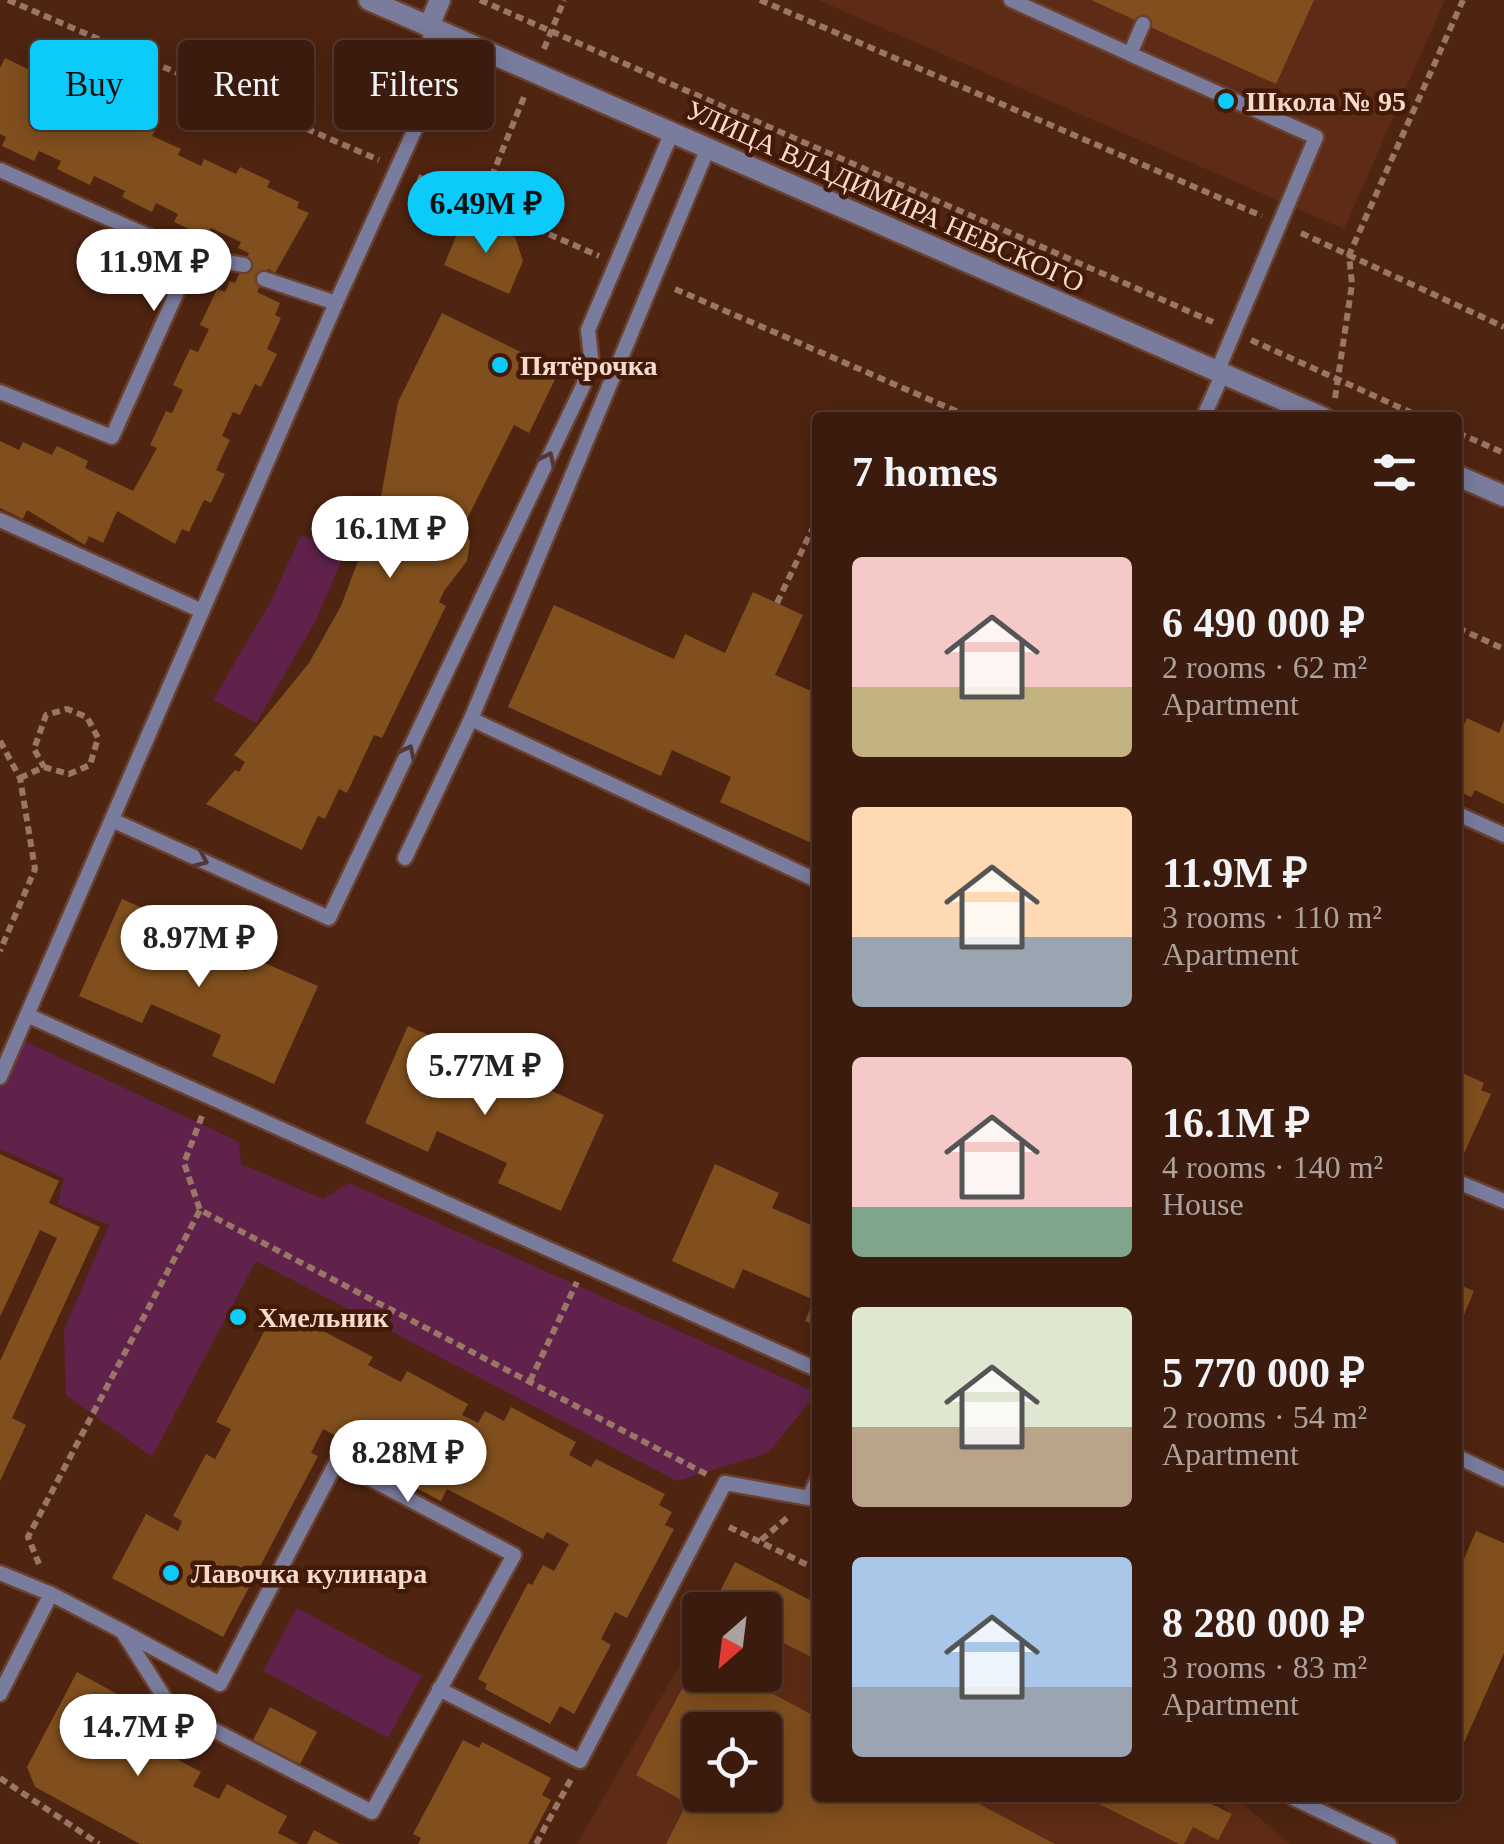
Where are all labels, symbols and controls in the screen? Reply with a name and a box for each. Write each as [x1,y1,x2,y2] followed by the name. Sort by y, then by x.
[30,40,158,130] chip: Buy
[178,40,314,130] chip: Rent
[334,40,494,130] chip: Filters
[1246,86,1406,117] place label: Школа № 95
[1215,90,1237,112] marker: Школа № 95
[681,94,1089,298] street label: УЛИЦА ВЛАДИМИРА НЕВСКОГО
[394,171,578,256] pin: 6.49M ₽
[430,185,542,221] text: 6.49M ₽
[62,229,246,314] pin: 11.9M ₽
[98,243,210,279] text: 11.9M ₽
[520,350,657,381] place label: Пятёрочка
[489,354,511,376] marker: Пятёрочка
[1367,445,1422,500] icon: filters
[852,449,998,495] text: 7 homes
[536,451,556,469] one-way arrow
[298,496,482,581] pin: 16.1M ₽
[334,510,446,546] text: 16.1M ₽
[932,597,1052,717] icon: home
[1162,600,1365,646] text: 6 490 000 ₽
[1162,649,1367,685] text: 2 rooms · 62 m²
[1162,686,1299,722] text: Apartment
[396,745,416,763] one-way arrow
[932,847,1052,967] icon: home
[191,848,209,868] one-way arrow
[1162,850,1308,896] text: 11.9M ₽
[1162,899,1382,935] text: 3 rooms · 110 m²
[107,905,291,990] pin: 8.97M ₽
[143,919,255,955] text: 8.97M ₽
[1162,936,1299,972] text: Apartment
[393,1033,577,1118] pin: 5.77M ₽
[429,1047,541,1083] text: 5.77M ₽
[932,1097,1052,1217] icon: home
[1162,1100,1310,1146] text: 16.1M ₽
[1162,1149,1383,1185] text: 4 rooms · 140 m²
[1162,1186,1244,1222] text: House
[258,1302,390,1333] place label: Хмельник
[227,1306,249,1328] marker: Хмельник
[932,1347,1052,1467] icon: home
[1162,1350,1365,1396] text: 5 770 000 ₽
[1162,1399,1367,1435] text: 2 rooms · 54 m²
[316,1420,500,1505] pin: 8.28M ₽
[352,1434,464,1470] text: 8.28M ₽
[1162,1436,1299,1472] text: Apartment
[191,1558,427,1589] place label: Лавочка кулинара
[160,1562,182,1584] marker: Лавочка кулинара
[682,1592,782,1692] north arrow
[682,1592,782,1812] map controls
[932,1597,1052,1717] icon: home
[1162,1600,1365,1646] text: 8 280 000 ₽
[1162,1649,1367,1685] text: 3 rooms · 83 m²
[1162,1686,1299,1722] text: Apartment
[46,1694,230,1779] pin: 14.7M ₽
[82,1708,194,1744] text: 14.7M ₽
[682,1712,782,1812] button: locate

